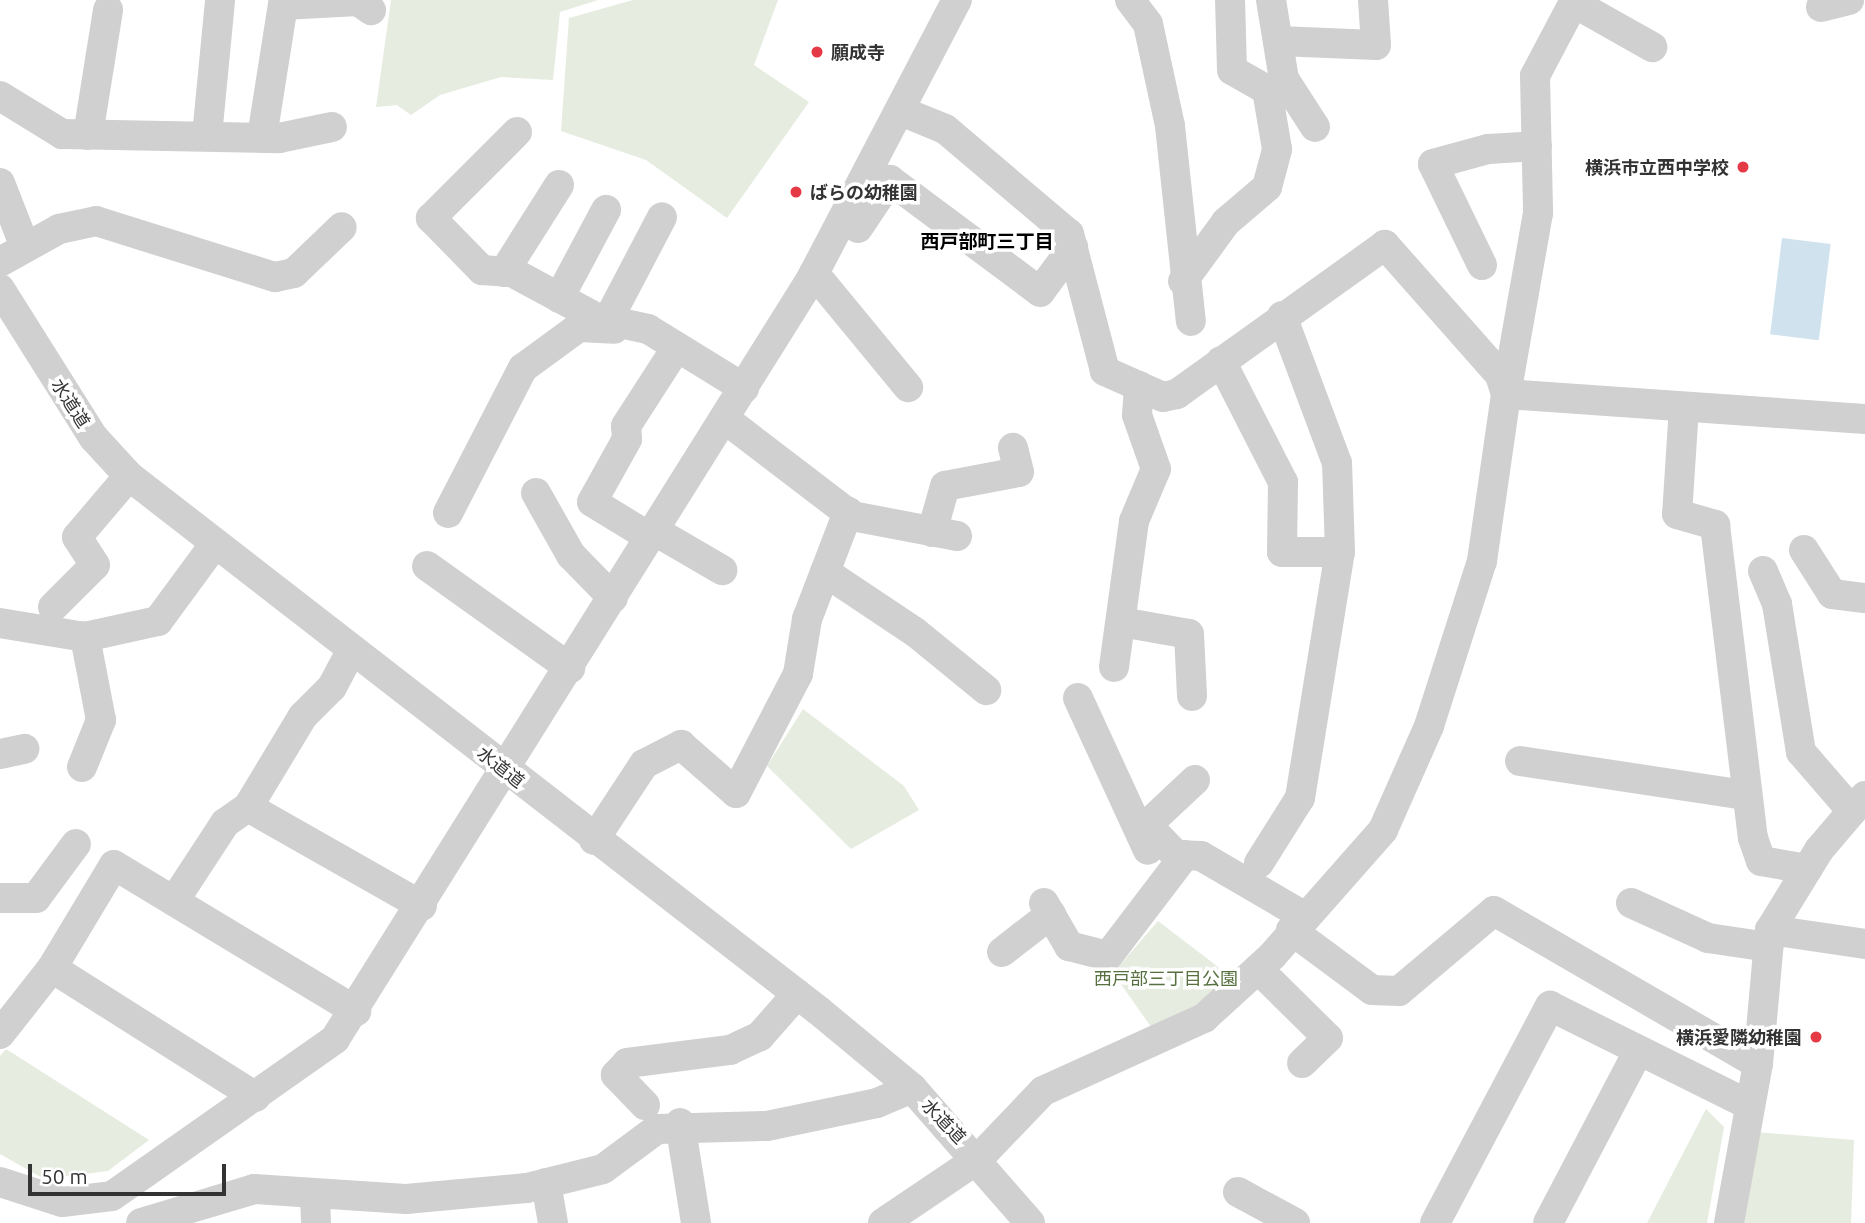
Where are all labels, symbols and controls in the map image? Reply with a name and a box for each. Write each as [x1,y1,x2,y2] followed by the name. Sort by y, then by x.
[831,41,885,63] place label: 願成寺
[809,44,825,60] marker: 願成寺
[1585,156,1729,178] place label: 横浜市立西中学校
[1735,159,1751,175] marker: 横浜市立西中学校
[810,181,918,203] place label: ばらの幼稚園
[788,184,804,200] marker: ばらの幼稚園
[921,231,1053,253] district label: 西戸部町三丁目
[47,374,95,432] street label: 水道道
[473,742,529,792] street label: 水道道
[1094,967,1238,989] park label: 西戸部三丁目公園
[1676,1026,1802,1048] place label: 横浜愛隣幼稚園
[1808,1029,1824,1045] marker: 横浜愛隣幼稚園
[917,1094,971,1148] street label: 水道道
[32,1150,229,1194] scale bar
[41,1164,88,1188] text: 50 m

